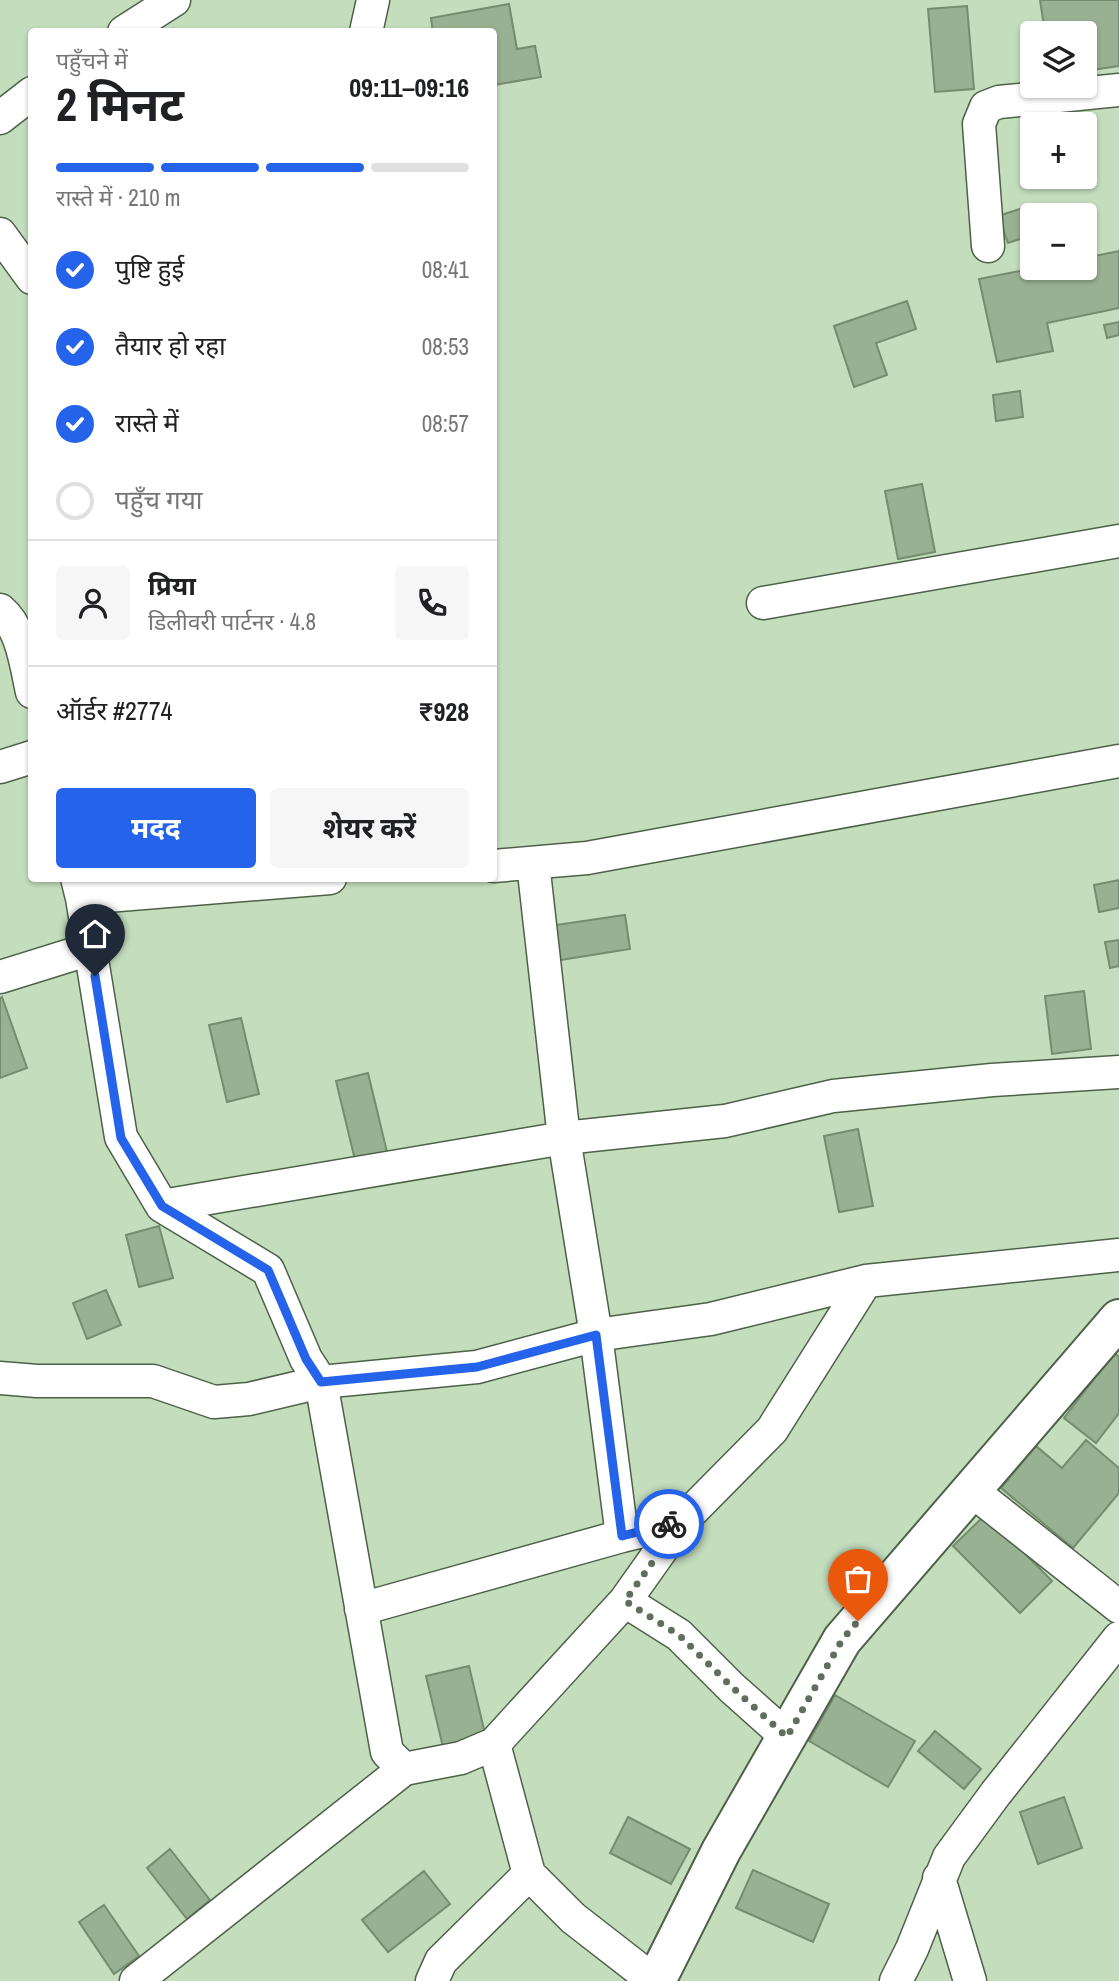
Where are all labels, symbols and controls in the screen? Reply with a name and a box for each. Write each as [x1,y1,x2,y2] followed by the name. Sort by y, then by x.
[1020,21,1097,280] map controls
[1020,21,1097,98] button: layers
[56,45,128,76] text: पहुँचने में
[349,70,469,105] text: 09:11–09:16
[56,73,184,135] text: 2 मिनट
[1020,112,1097,189] button: +
[56,182,181,213] text: रास्ते में · 210 m
[1020,203,1097,280] button: −
[56,251,94,289] icon: check
[115,251,184,286] text: पुष्टि हुई
[422,254,469,285] text: 08:41
[56,328,94,366] icon: check
[115,328,226,363] text: तैयार हो रहा
[422,331,469,362] text: 08:53
[56,405,94,443] icon: check
[115,405,179,440] text: रास्ते में
[422,408,469,439] text: 08:57
[115,482,202,517] text: पहुँच गया
[56,566,130,640] button: person
[395,566,469,640] button: phone
[148,568,196,603] text: प्रिया
[148,606,316,637] text: डिलीवरी पार्टनर · 4.8
[56,693,172,728] text: ऑर्डर #2774
[418,694,469,729] text: ₹928
[56,788,256,868] button: मदद
[270,788,469,868] button: शेयर करें
[65,904,125,976] pin
[76,915,114,953] icon: home
[634,1489,704,1559] courier
[650,1505,688,1543] icon: bike
[828,1549,888,1621] pin
[839,1560,877,1598] icon: bag

